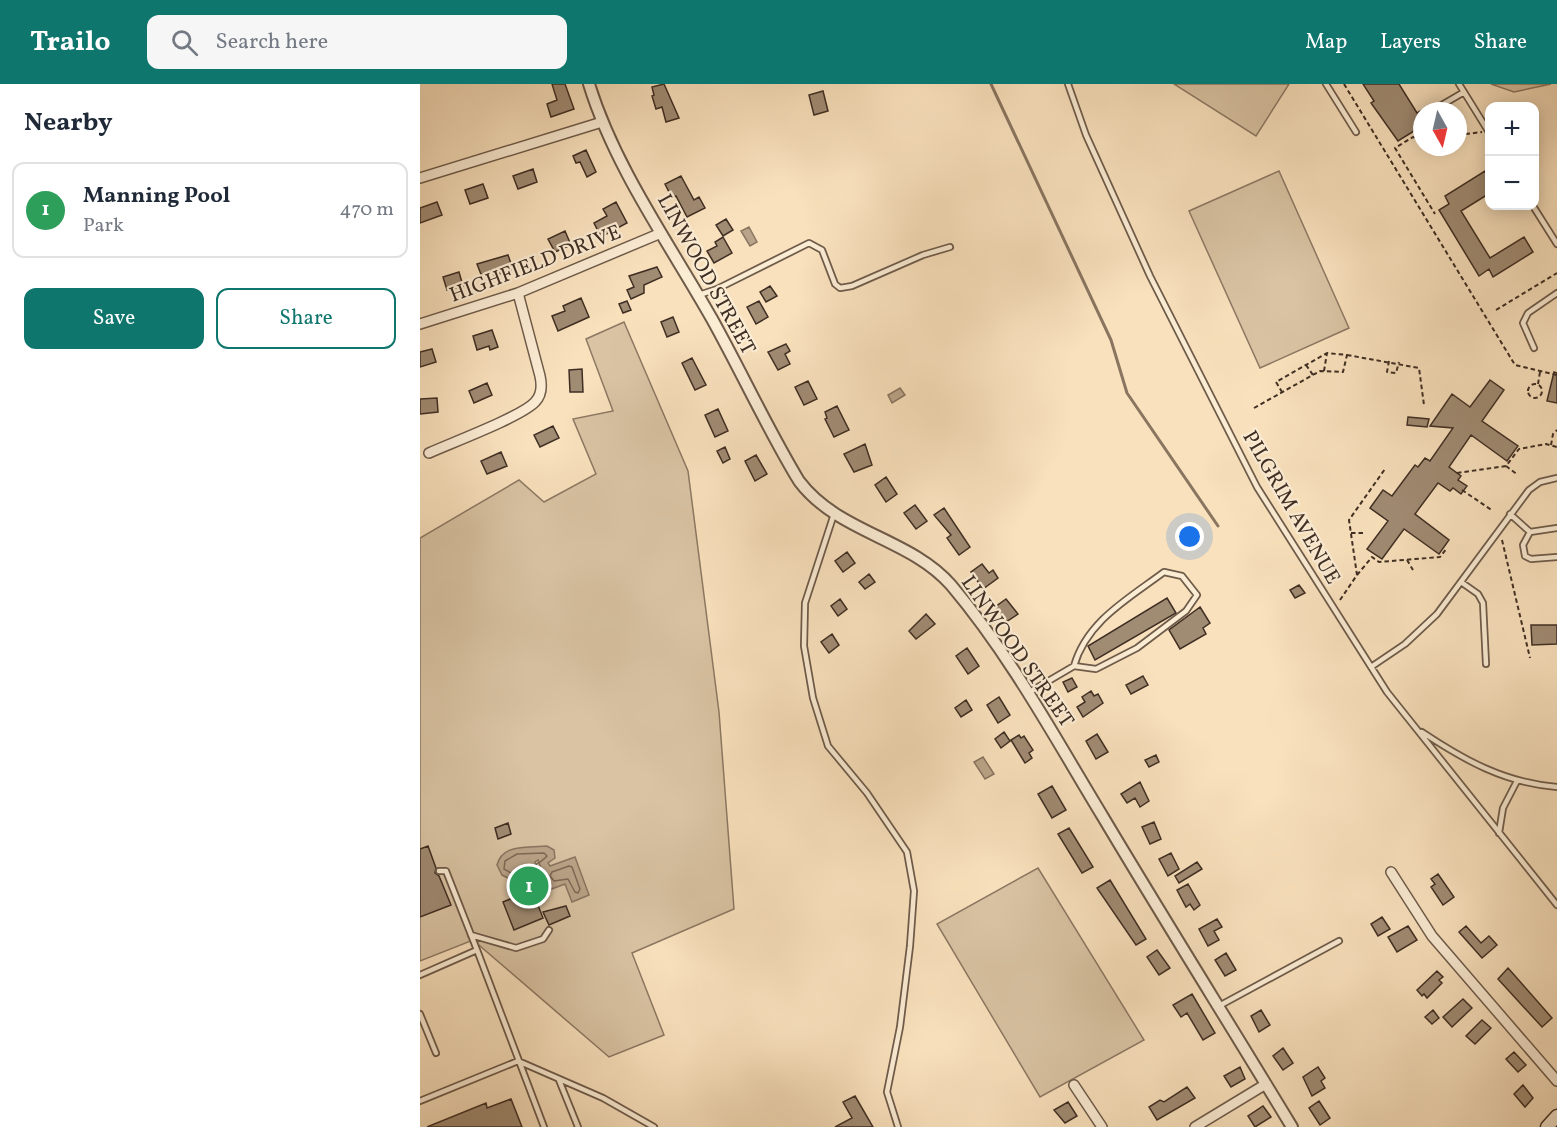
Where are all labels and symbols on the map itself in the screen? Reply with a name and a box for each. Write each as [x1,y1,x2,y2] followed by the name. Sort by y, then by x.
[1413,102,1467,156] north arrow
[649,189,762,360] street label: LINWOOD STREET
[446,218,626,310] street label: HIGHFIELD DRIVE
[1235,425,1347,590] street label: PILGRIM AVENUE
[1175,522,1204,551] your location
[953,570,1080,734] street label: LINWOOD STREET
[510,864,548,908] pin: 1

